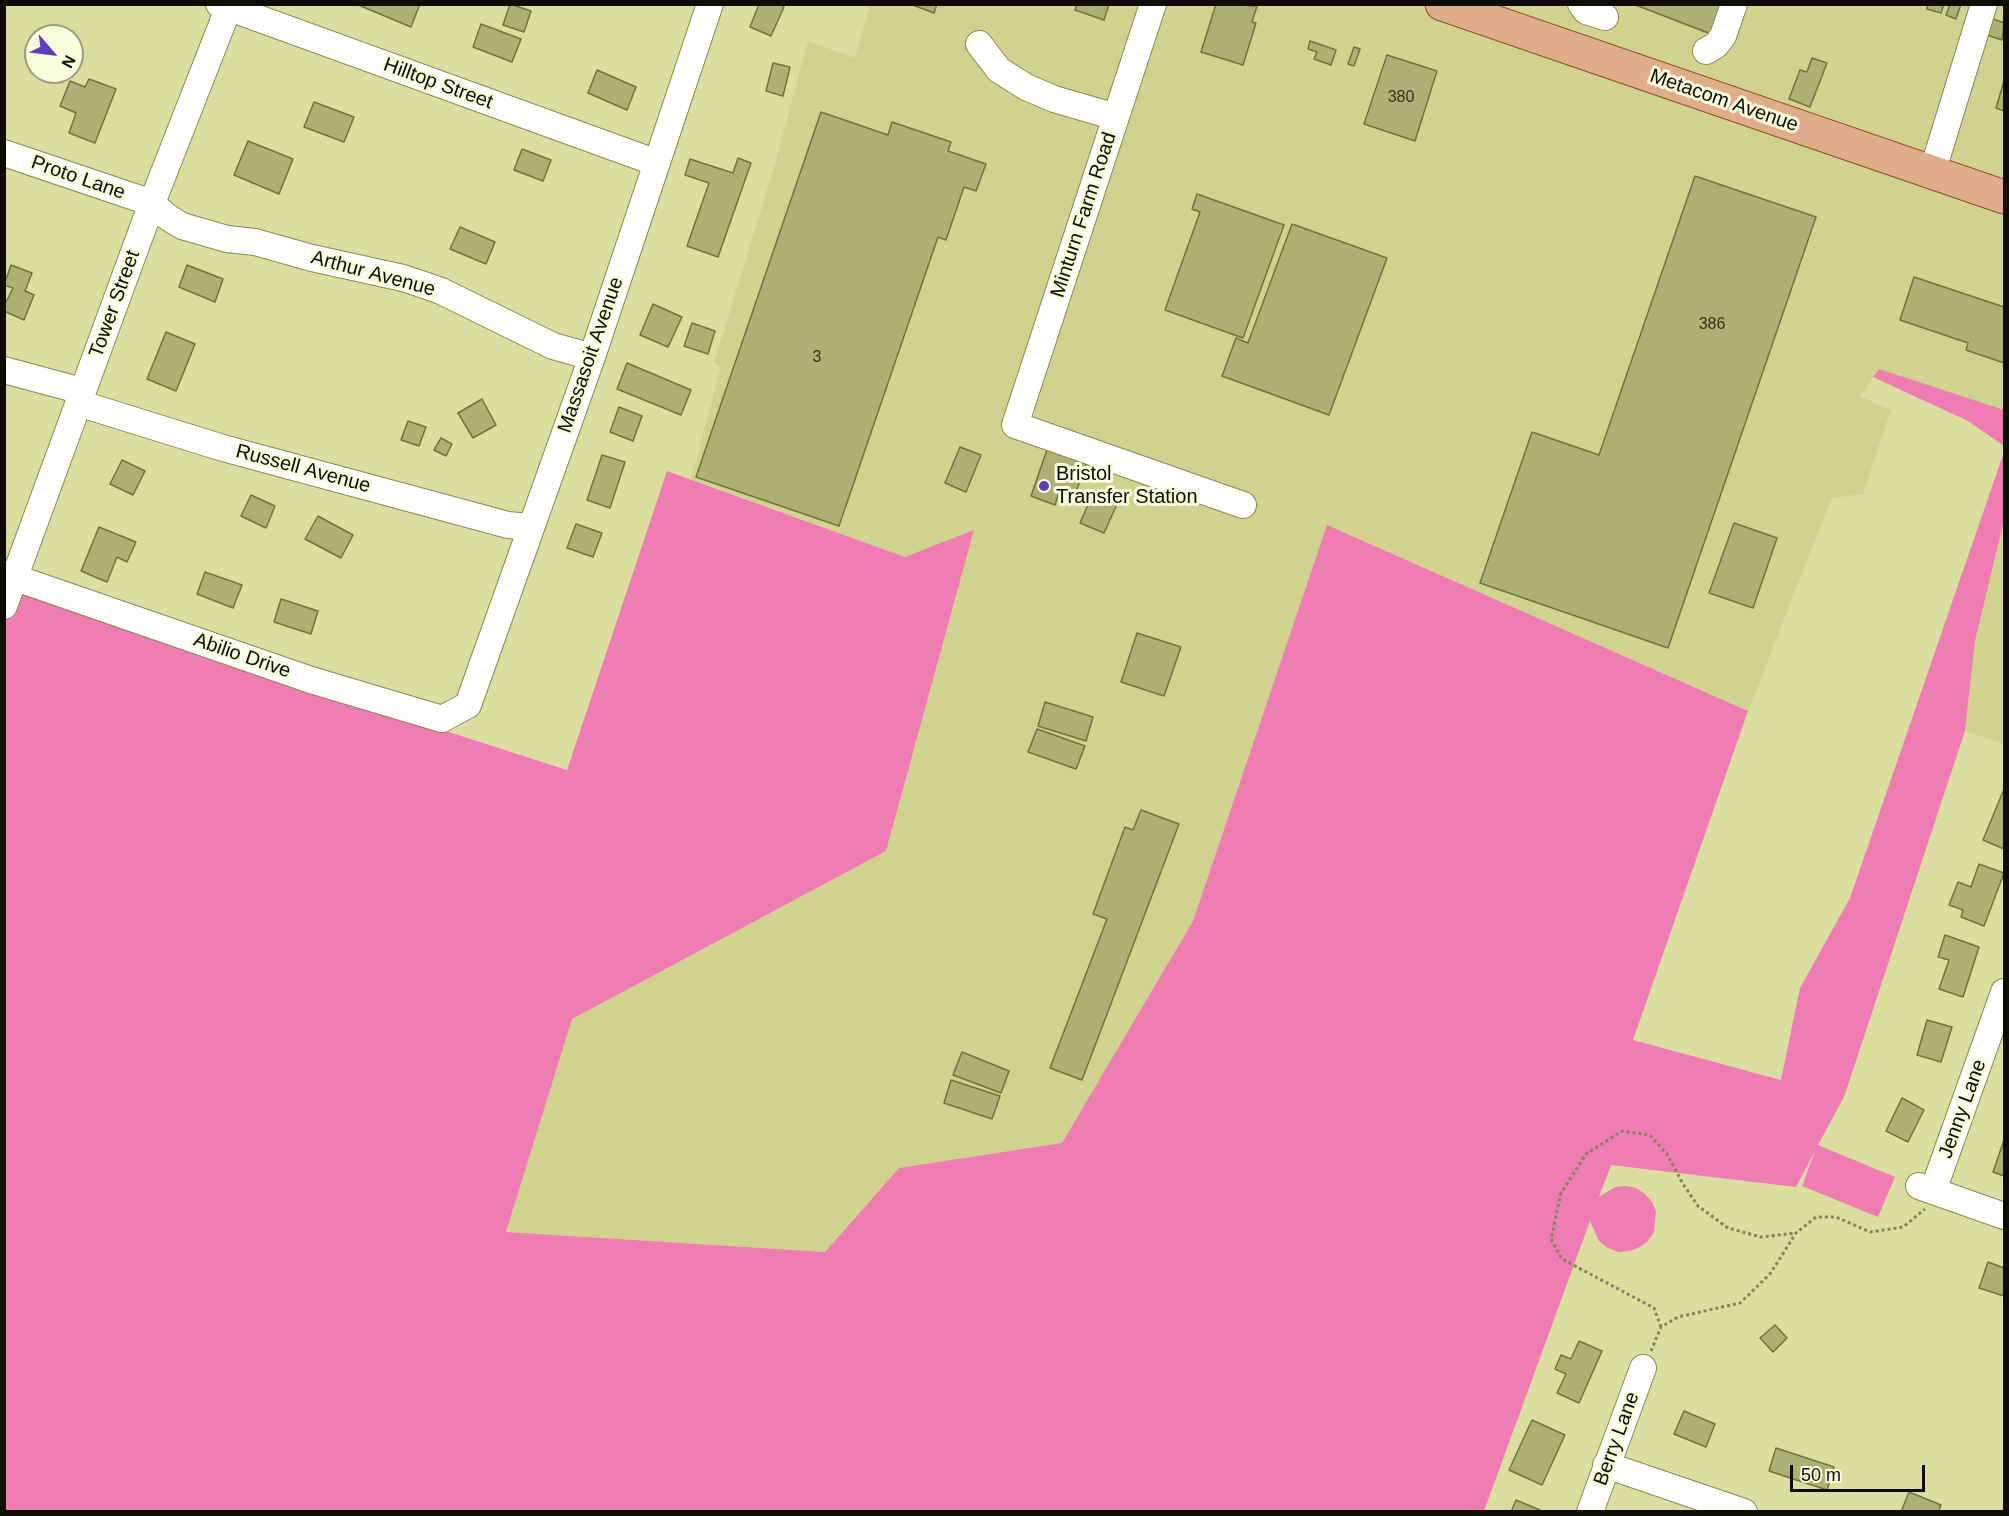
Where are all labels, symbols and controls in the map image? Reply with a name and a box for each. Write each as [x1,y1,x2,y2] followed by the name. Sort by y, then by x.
[24,24,84,84] north arrow
[58,53,79,71] text: N
[380,53,496,115] street label: Hilltop Street
[1647,64,1801,138] street label: Metacom Avenue
[1388,88,1414,108] house number: 380
[1046,129,1122,301] street label: Minturn Farm Road
[28,151,128,205] street label: Proto Lane
[308,246,438,302] street label: Arthur Avenue
[85,247,145,361] street label: Tower Street
[553,274,629,436] street label: Massasoit Avenue
[1699,315,1725,335] house number: 386
[813,348,821,368] house number: 3
[233,439,373,499] street label: Russell Avenue
[1056,462,1198,509] place label: Bristol Transfer Station
[1037,479,1051,493] marker: Bristol Transfer Station
[190,628,294,684] street label: Abilio Drive
[1934,1056,1992,1162] street label: Jenny Lane
[1589,1389,1645,1489] street label: Berry Lane
[1793,1453,1928,1491] scale bar
[1801,1465,1841,1485] text: 50 m

